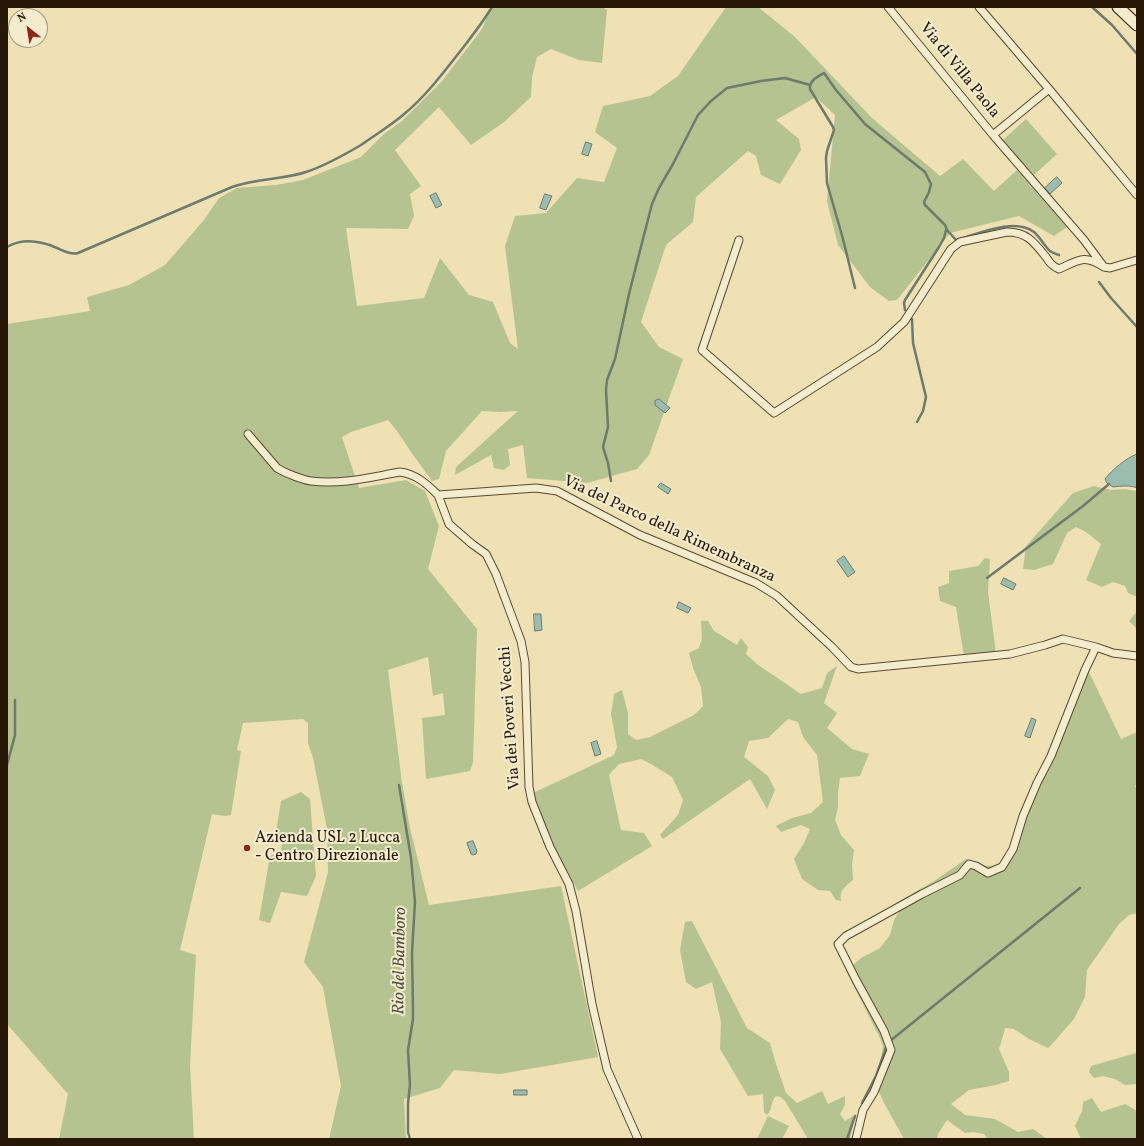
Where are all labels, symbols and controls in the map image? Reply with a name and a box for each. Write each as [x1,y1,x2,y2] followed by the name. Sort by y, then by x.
[8,8,48,48] north arrow
[15,10,29,27] text: N
[915,19,1003,123] street label: Via di Villa Paola
[560,472,778,588] street label: Via del Parco della Rimembranza
[496,646,526,790] street label: Via dei Poveri Vecchi
[255,829,400,867] place label: Azienda USL 2 Lucca - Centro Direzionale
[242,843,252,853] marker: Azienda USL 2 Lucca - Centro Direzionale
[390,907,412,1015] water label: Rio del Bamboro

